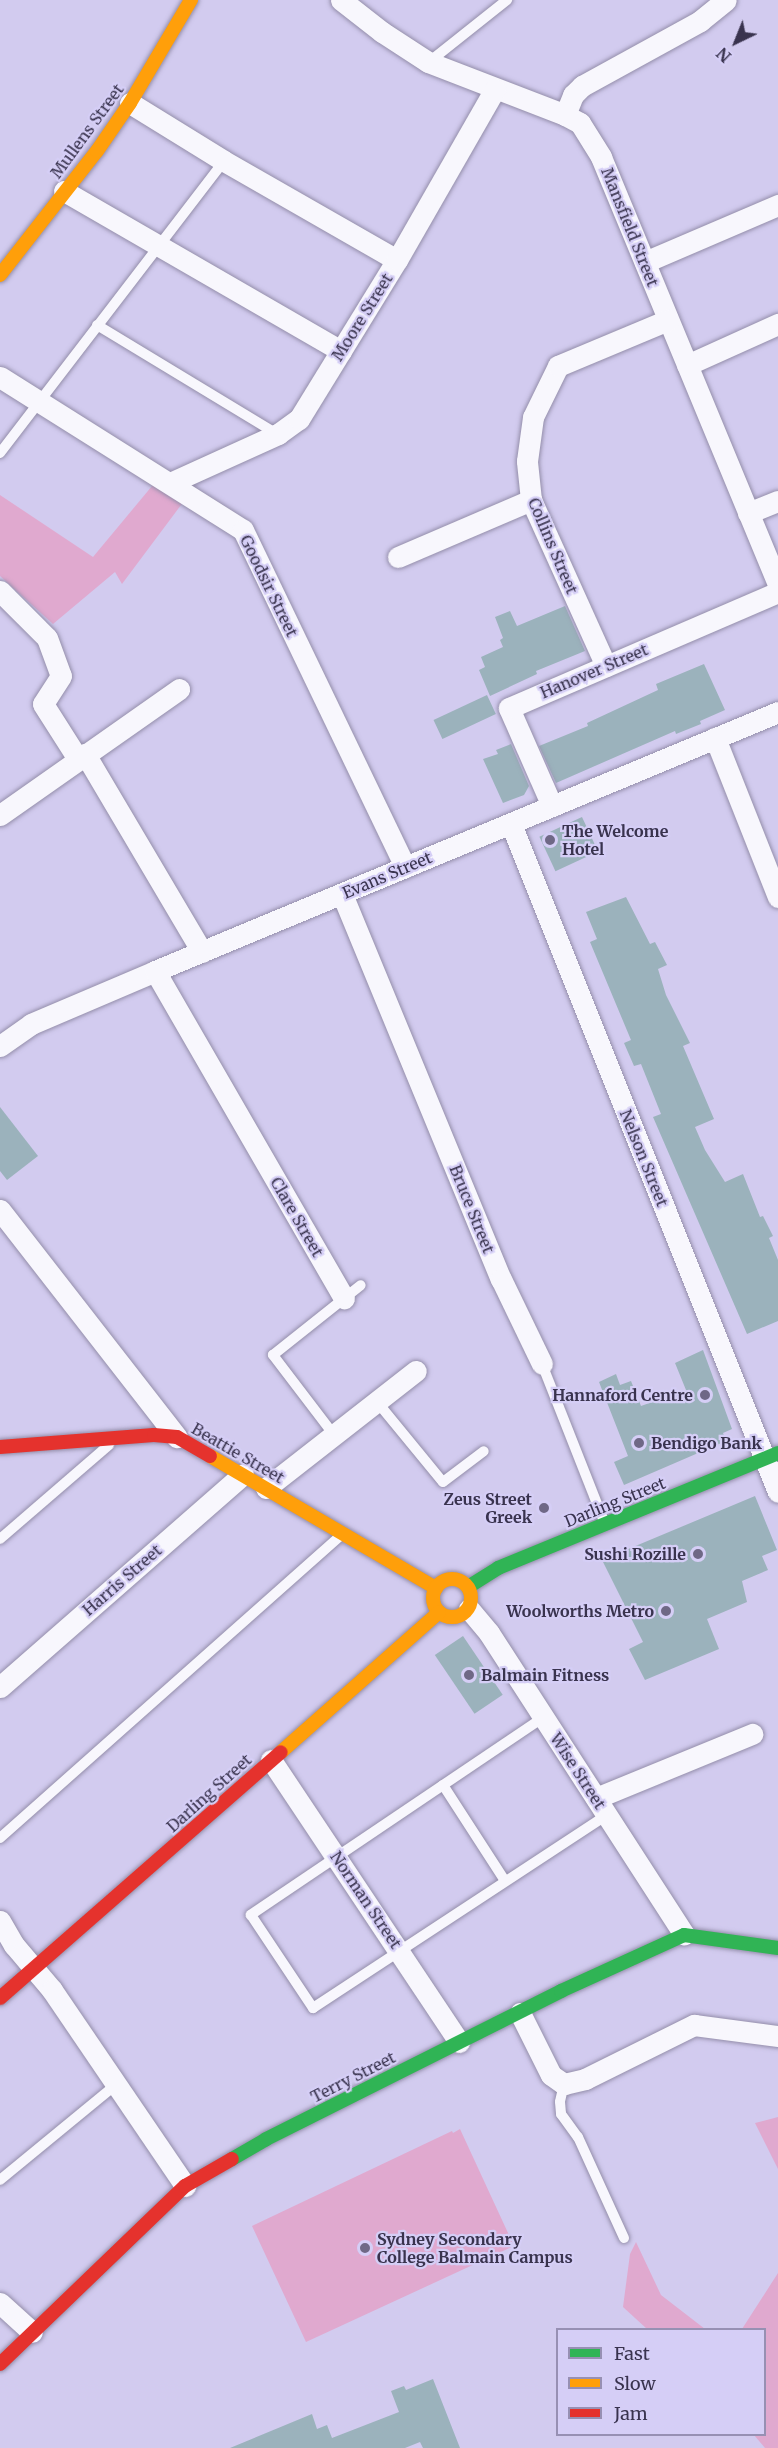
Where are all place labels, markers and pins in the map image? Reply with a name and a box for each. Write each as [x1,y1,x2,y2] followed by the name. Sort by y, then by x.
[562,821,668,859] place label: The Welcome Hotel
[543,833,557,847] marker: The Welcome Hotel
[552,1385,693,1405] place label: Hannaford Centre
[698,1388,712,1402] marker: Hannaford Centre
[651,1433,762,1453] place label: Bendigo Bank
[632,1436,646,1450] marker: Bendigo Bank
[444,1489,532,1527] place label: Zeus Street Greek
[537,1501,551,1515] marker: Zeus Street Greek
[584,1544,686,1564] place label: Sushi Rozille
[691,1547,705,1561] marker: Sushi Rozille
[506,1601,654,1621] place label: Woolworths Metro
[659,1604,673,1618] marker: Woolworths Metro
[481,1665,609,1685] place label: Balmain Fitness
[462,1668,476,1682] marker: Balmain Fitness
[377,2229,573,2267] place label: Sydney Secondary College Balmain Campus
[358,2241,372,2255] marker: Sydney Secondary College Balmain Campus

